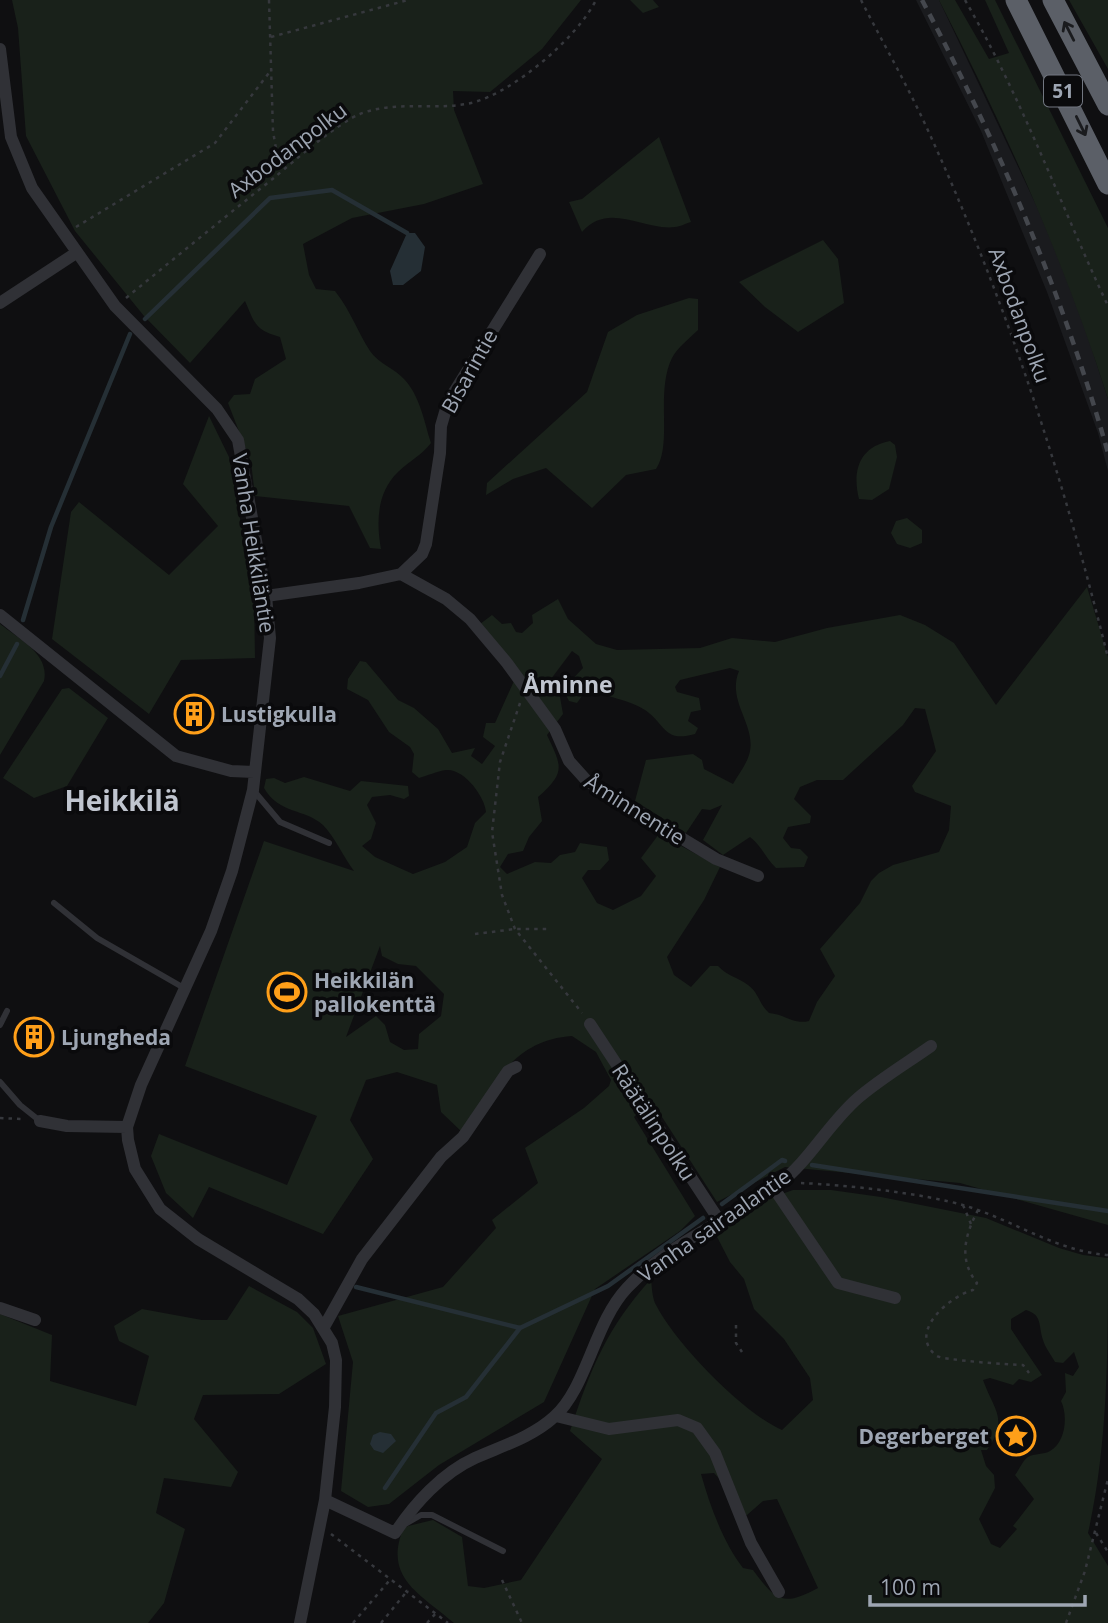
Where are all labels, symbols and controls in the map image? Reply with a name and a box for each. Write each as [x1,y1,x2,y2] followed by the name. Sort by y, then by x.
[1062,21,1076,42] one-way arrow
[1044,76,1082,106] road number: 51
[222,96,352,204] street label: Axbodanpolku
[1074,115,1088,136] one-way arrow
[983,244,1057,386] street label: Axbodanpolku
[434,324,504,418] street label: Bisarintie
[226,451,282,635] street label: Vanha Heikkiläntie
[523,668,613,700] district label: Åminne
[173,693,215,735] building icon: Lustigkulla
[221,700,337,728] place label: Lustigkulla
[580,767,690,851] street label: Åminnentie
[64,781,180,819] district label: Heikkilä
[314,966,436,1018] place label: Heikkilän pallokenttä
[266,971,308,1013] sports icon: Heikkilän pallokenttä
[13,1016,55,1058] building icon: Ljungheda
[61,1023,171,1051] place label: Ljungheda
[606,1058,702,1186] street label: Räätälinpolku
[632,1162,796,1288] street label: Vanha sairaalantie
[995,1415,1037,1457] place icon: Degerberget
[859,1422,989,1450] place label: Degerberget
[870,1564,1085,1608] scale bar
[880,1573,941,1601] text: 100 m

